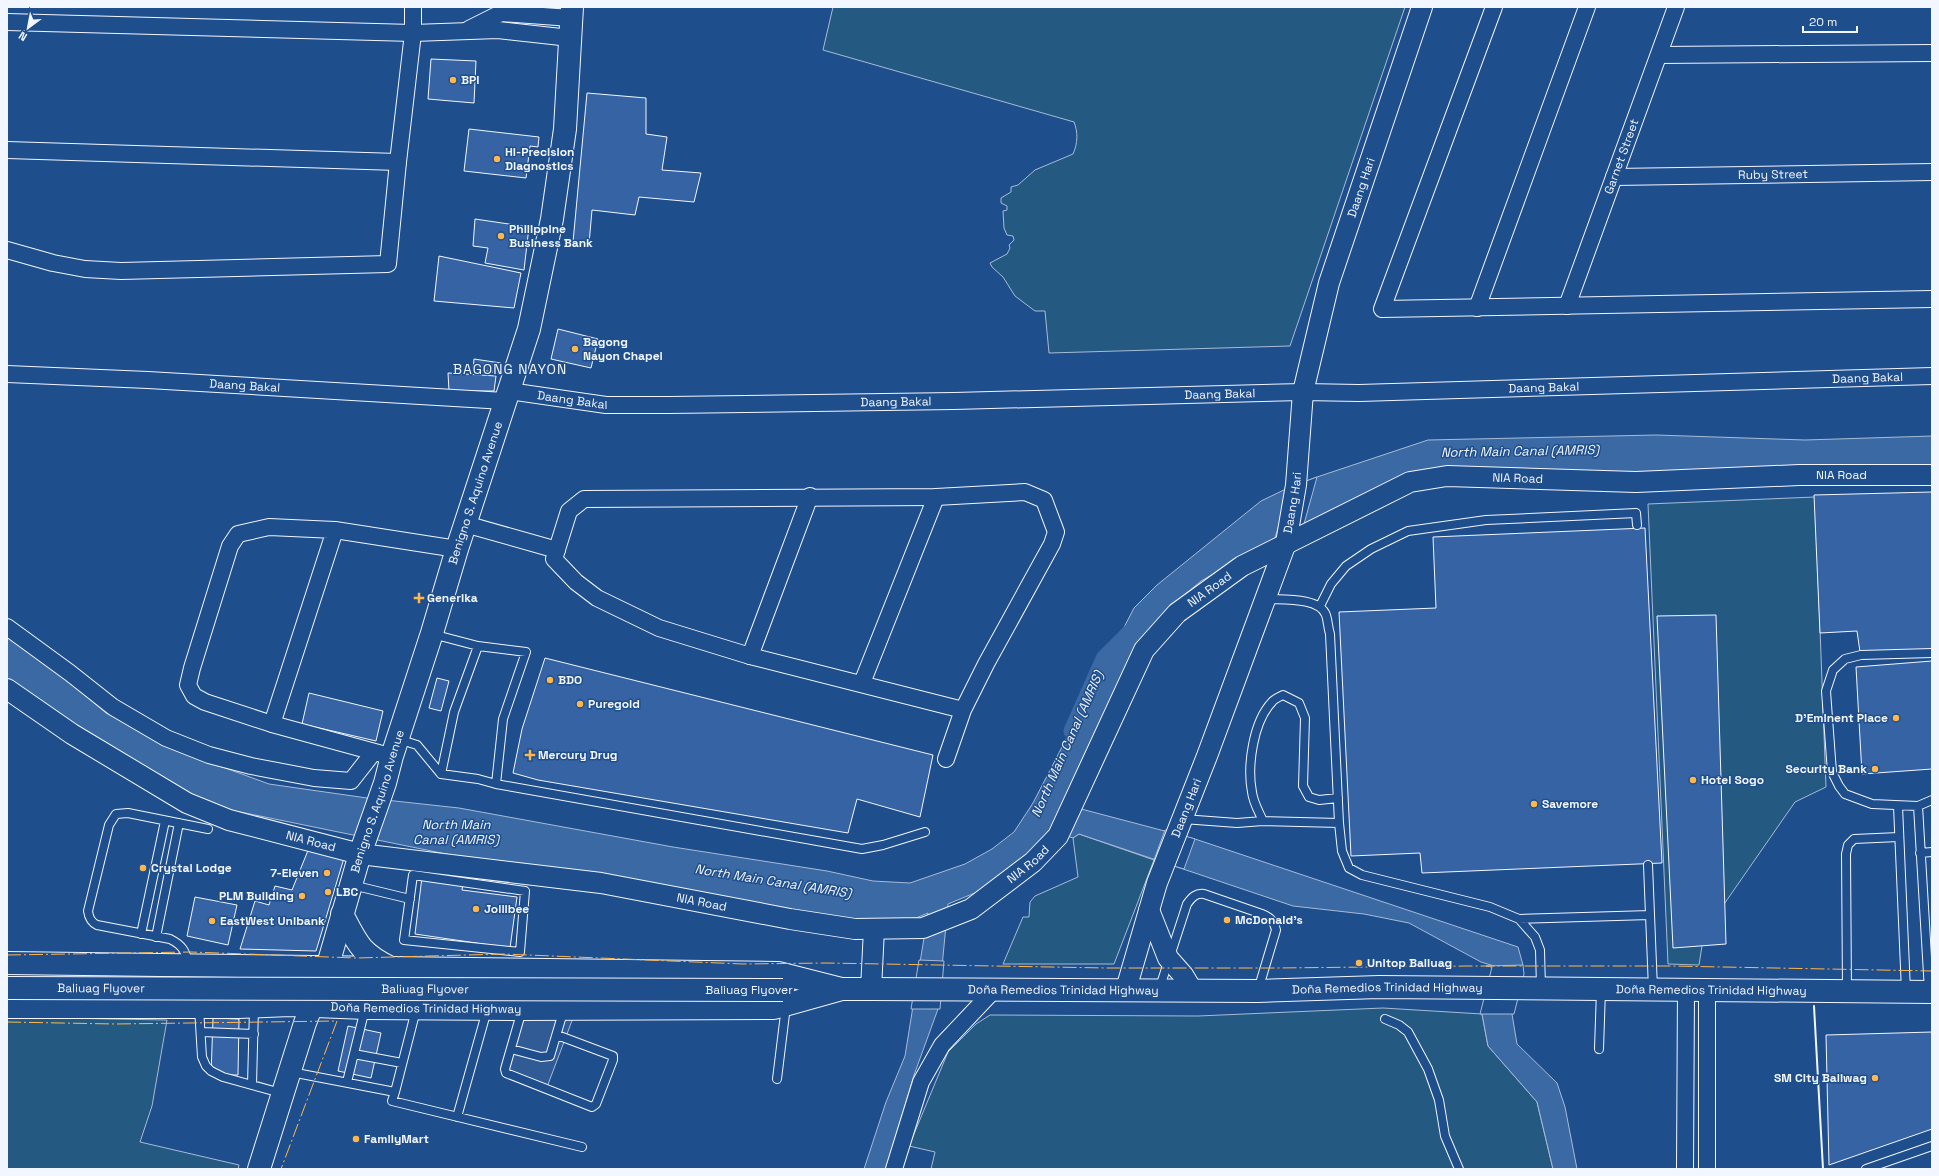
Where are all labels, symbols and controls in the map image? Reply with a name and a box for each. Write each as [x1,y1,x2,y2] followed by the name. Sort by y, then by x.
[8,8,48,48] north arrow
[1803,8,1857,34] scale bar
[1809,14,1837,30] text: 20 m
[16,29,30,44] text: N
[461,72,479,88] place label: BPI
[448,75,458,85] marker: BPI
[1600,117,1642,196] street label: Garnet Street
[505,144,574,174] place label: Hi-Precision Diagnostics
[492,154,502,164] marker: Hi-Precision Diagnostics
[1344,155,1379,220] street label: Daang Hari
[1738,166,1808,183] street label: Ruby Street
[509,221,593,251] place label: Philippine Business Bank
[496,231,506,241] marker: Philippine Business Bank
[583,334,663,364] place label: Bagong Nayon Chapel
[570,344,580,354] marker: Bagong Nayon Chapel
[453,360,567,378] district label: BAGONG NAYON
[1832,369,1903,387] street label: Daang Bakal
[209,376,281,396] street label: Daang Bakal
[1508,378,1579,397] street label: Daang Bakal
[1184,385,1256,403] street label: Daang Bakal
[536,387,607,413] street label: Daang Bakal
[860,393,932,410] street label: Daang Bakal
[445,419,506,566] street label: Benigno S. Aquino Avenue
[1441,441,1600,461] water label: North Main Canal (AMRIS)
[1816,467,1867,483] street label: NIA Road
[1492,469,1543,487] street label: NIA Road
[1280,471,1305,535] street label: Daang Hari
[1184,568,1235,611] street label: NIA Road
[427,590,478,606] place label: Generika
[414,593,424,603] marker: Generika
[1027,667,1107,820] water label: North Main Canal (AMRIS)
[558,672,582,688] place label: BDO
[545,675,555,685] marker: BDO
[588,696,640,712] place label: Puregold
[575,699,585,709] marker: Puregold
[1795,710,1888,726] place label: D'Eminent Place
[1891,713,1901,723] marker: D'Eminent Place
[347,728,408,875] street label: Benigno S. Aquino Avenue
[538,747,617,763] place label: Mercury Drug
[525,750,535,760] marker: Mercury Drug
[1785,761,1867,777] place label: Security Bank
[1870,764,1880,774] marker: Security Bank
[1701,772,1764,788] place label: Hotel Sogo
[1688,775,1698,785] marker: Hotel Sogo
[1168,776,1205,840] street label: Daang Hari
[1542,796,1598,812] place label: Savemore
[1529,799,1539,809] marker: Savemore
[413,816,500,848] water label: North Main Canal (AMRIS)
[284,827,337,855] street label: NIA Road
[1004,842,1053,887] street label: NIA Road
[151,860,232,876] place label: Crystal Lodge
[693,860,854,902] water label: North Main Canal (AMRIS)
[138,863,148,873] marker: Crystal Lodge
[270,865,319,881] place label: 7-Eleven
[322,868,332,878] marker: 7-Eleven
[336,884,358,900] place label: LBC
[323,887,333,897] marker: LBC
[219,888,294,904] place label: PLM Building
[675,890,728,915] street label: NIA Road
[297,891,307,901] marker: PLM Building
[484,901,529,917] place label: Jollibee
[471,904,481,914] marker: Jollibee
[1235,912,1303,928] place label: McDonald's
[220,913,325,929] place label: EastWest Unibank
[1222,915,1232,925] marker: McDonald's
[207,916,217,926] marker: EastWest Unibank
[1367,955,1452,971] place label: Unitop Baliuag
[1354,958,1364,968] marker: Unitop Baliuag
[1292,979,1483,998] street label: Doña Remedios Trinidad Highway
[57,980,145,996] street label: Baliuag Flyover
[381,981,469,997] street label: Baliuag Flyover
[1616,981,1807,999] street label: Doña Remedios Trinidad Highway
[705,982,793,998] street label: Baliuag Flyover
[968,982,1159,998] street label: Doña Remedios Trinidad Highway
[330,999,521,1017] street label: Doña Remedios Trinidad Highway
[1774,1070,1867,1086] place label: SM City Baliwag
[1870,1073,1880,1083] marker: SM City Baliwag
[364,1131,429,1147] place label: FamilyMart
[351,1134,361,1144] marker: FamilyMart

